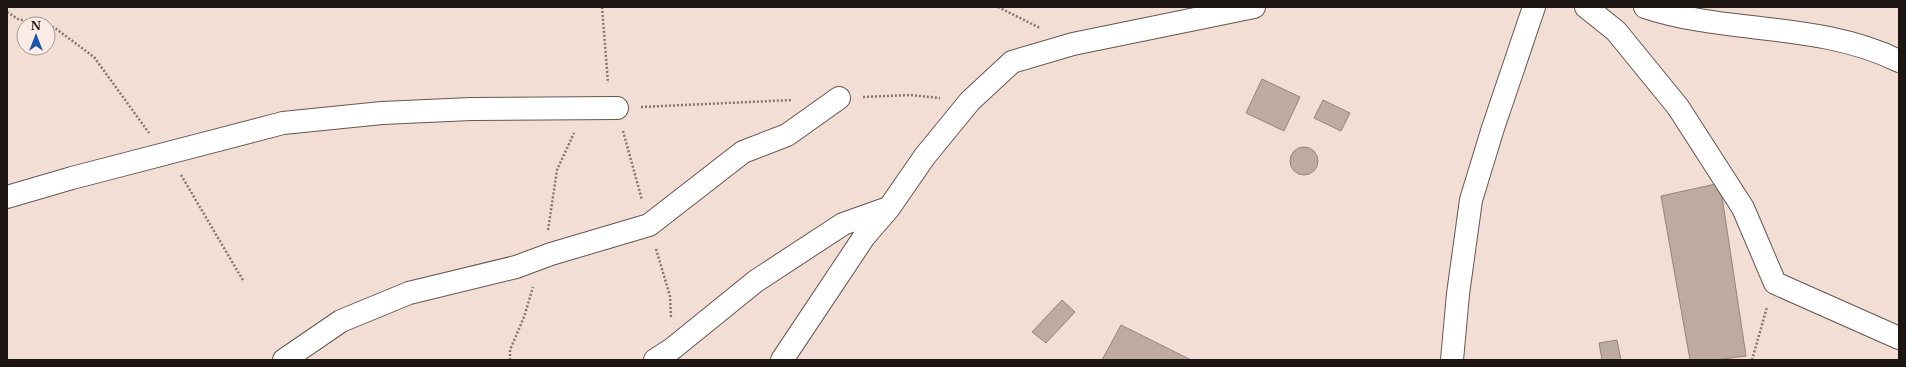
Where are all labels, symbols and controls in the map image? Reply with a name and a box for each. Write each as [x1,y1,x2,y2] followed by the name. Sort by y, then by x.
[16,16,56,56] north arrow
[31,19,42,33] text: N

